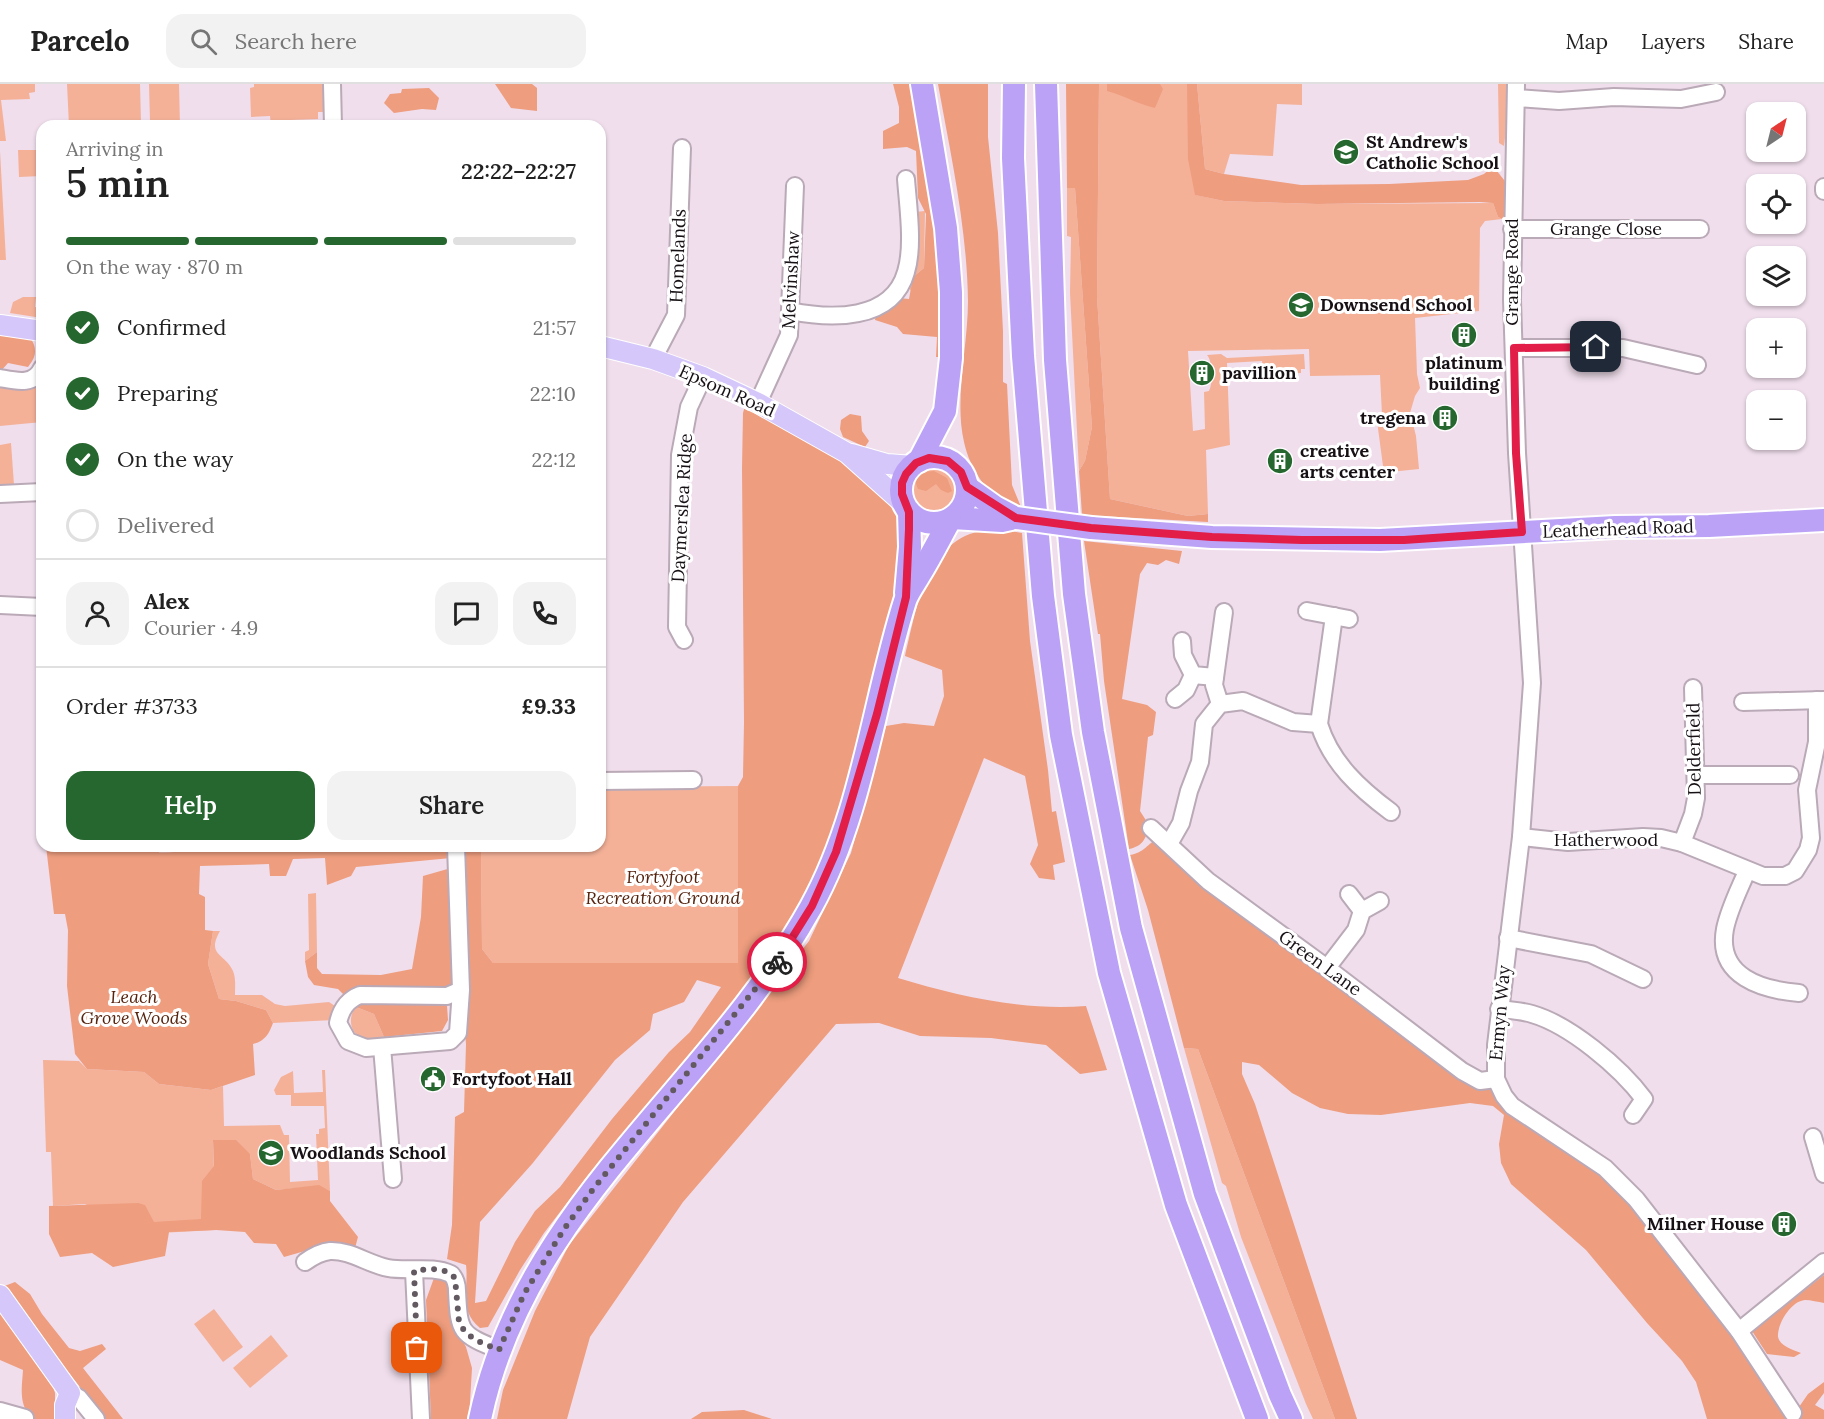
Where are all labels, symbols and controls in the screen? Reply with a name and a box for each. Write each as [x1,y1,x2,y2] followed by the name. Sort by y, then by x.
[166,14,586,68] search box
[30,23,130,59] text: Parcelo
[187,25,220,58] icon: search
[235,27,357,55] text: Search here
[1565,28,1608,55] text: Map
[1641,28,1705,55] text: Layers
[1738,28,1794,55] text: Share
[1746,102,1806,162] north arrow
[1746,102,1806,450] map controls
[1366,130,1500,174] place label: St Andrew's Catholic School
[66,136,163,161] text: Arriving in
[1331,137,1361,167] school or university icon: St Andrew's Catholic School
[461,157,576,185] text: 22:22–22:27
[66,158,170,208] text: 5 min
[1746,174,1806,234] button: locate
[664,208,691,303] street label: Homelands
[1550,217,1662,240] street label: Grange Close
[1500,218,1523,326] street label: Grange Road
[776,230,805,330] street label: Melvinshaw
[1746,246,1806,306] button: layers
[66,254,243,279] text: On the way · 870 m
[1286,290,1316,320] school or university icon: Downsend School
[1320,293,1473,316] place label: Downsend School
[66,311,99,344] icon: check
[117,313,226,341] text: Confirmed
[533,315,576,340] text: 21:57
[1746,318,1806,378] button: +
[1449,320,1479,350] building icon: platinum building
[1570,321,1621,372] pin
[1579,330,1612,363] icon: home
[1425,351,1503,395] place label: platinum building
[1187,358,1217,388] building icon: pavillion
[675,359,779,422] street label: Epsom Road
[1222,361,1297,384] place label: pavillion
[66,377,99,410] icon: check
[117,379,217,407] text: Preparing
[530,381,576,406] text: 22:10
[1746,390,1806,450] button: −
[1430,403,1460,433] building icon: tregena
[1360,406,1427,429] place label: tregena
[666,433,697,583] street label: Daymerslea Ridge
[1300,439,1395,483] place label: creative arts center
[66,443,99,476] icon: check
[117,445,233,473] text: On the way
[1265,446,1295,476] building icon: creative arts center
[532,447,576,472] text: 22:12
[117,511,215,539] text: Delivered
[1542,514,1694,543] street label: Leatherhead Road
[66,582,129,645] button: person
[435,582,498,645] button: chat
[513,582,576,645] button: phone
[144,587,189,615] text: Alex
[144,615,258,640] text: Courier · 4.9
[66,692,198,720] text: Order #3733
[521,692,576,720] text: £9.33
[1681,702,1706,796] street label: Delderfield
[66,771,315,840] button: Help
[327,771,576,840] button: Share
[1554,828,1658,851] street label: Hatherwood
[586,865,740,909] park label: Fortyfoot Recreation Ground
[1274,925,1367,1001] street label: Green Lane
[747,932,807,992] courier
[761,946,794,979] icon: bike
[1484,964,1515,1062] street label: Ermyn Way
[81,985,187,1029] park label: Leach Grove Woods
[418,1064,448,1094] public building icon: Fortyfoot Hall
[452,1067,572,1090] place label: Fortyfoot Hall
[256,1138,286,1168] school or university icon: Woodlands School
[290,1141,446,1164] place label: Woodlands School
[1769,1209,1799,1239] building icon: Milner House
[1647,1212,1764,1235] place label: Milner House
[391,1322,442,1373] pin
[400,1331,433,1364] icon: bag

